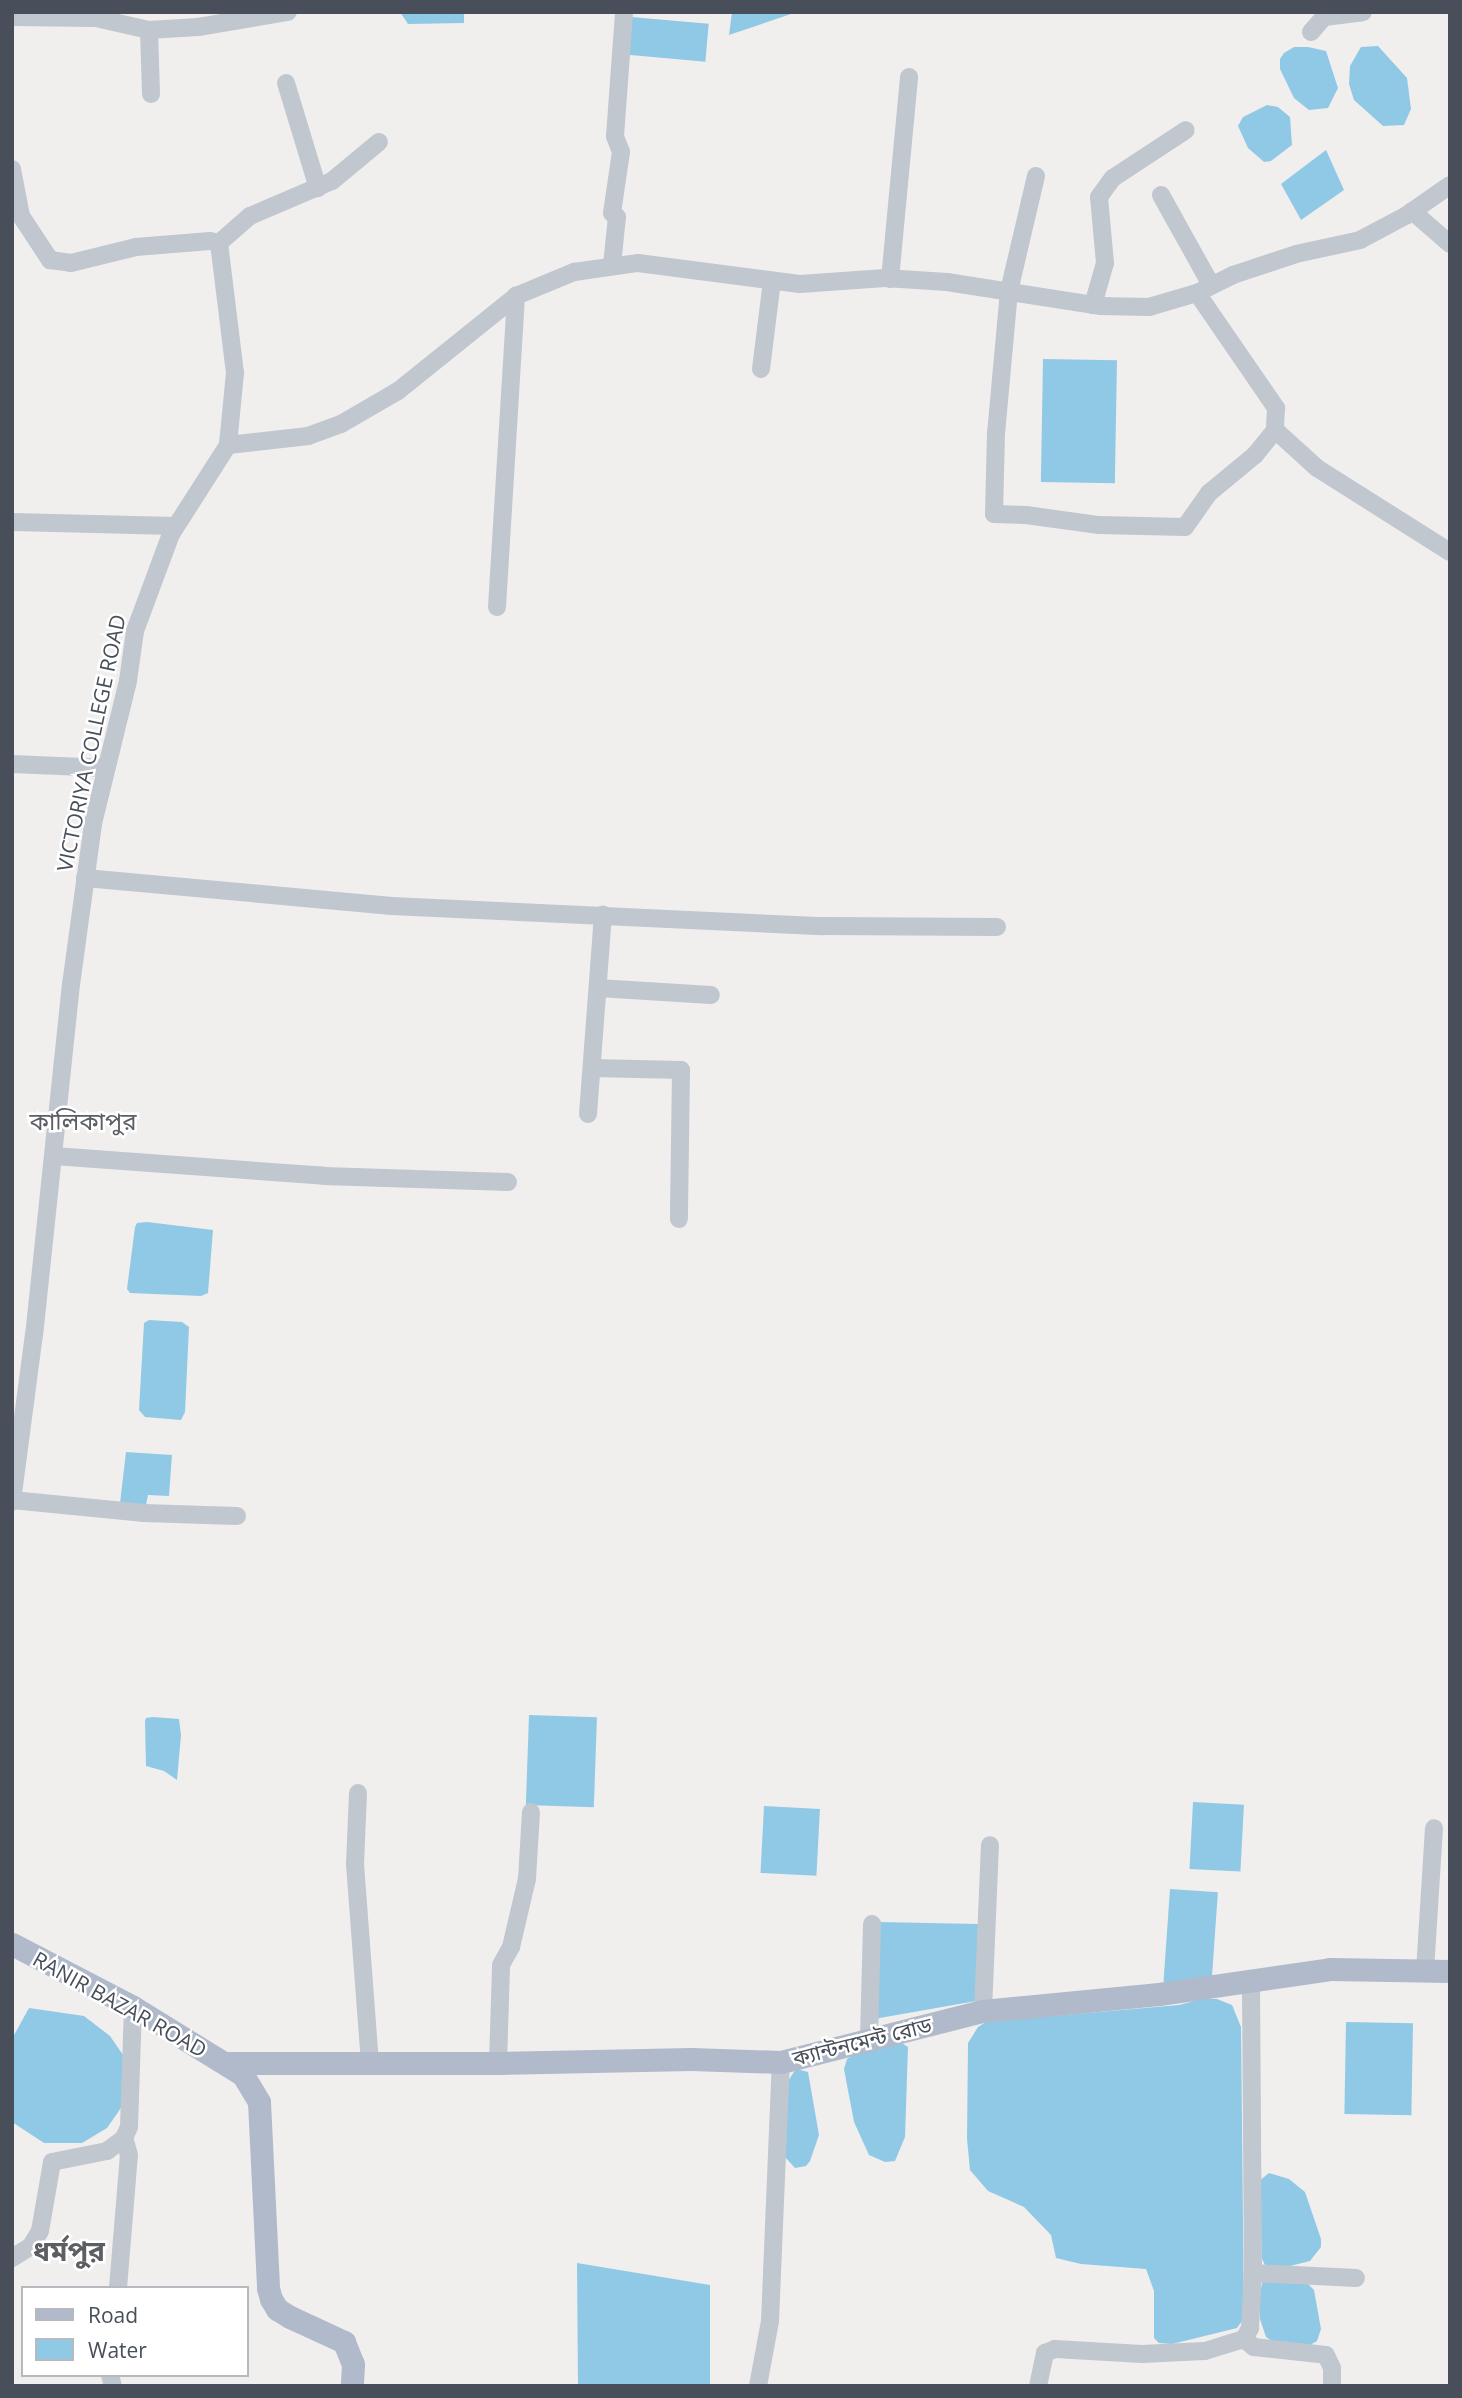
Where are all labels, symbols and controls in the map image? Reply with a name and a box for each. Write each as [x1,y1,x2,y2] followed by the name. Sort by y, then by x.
[51,612,131,874] street label: VICTORIYA COLLEGE ROAD
[30,1107,136,1135] district label: কালিকাপুর
[29,1946,211,2062] street label: RANIR BAZAR ROAD
[790,2012,934,2070] street label: ক্যান্টনমেন্ট রোড
[33,2233,105,2267] district label: ধর্মপুর
[21,2286,248,2377] legend
[88,2301,138,2329] text: Road
[88,2336,147,2364] text: Water

